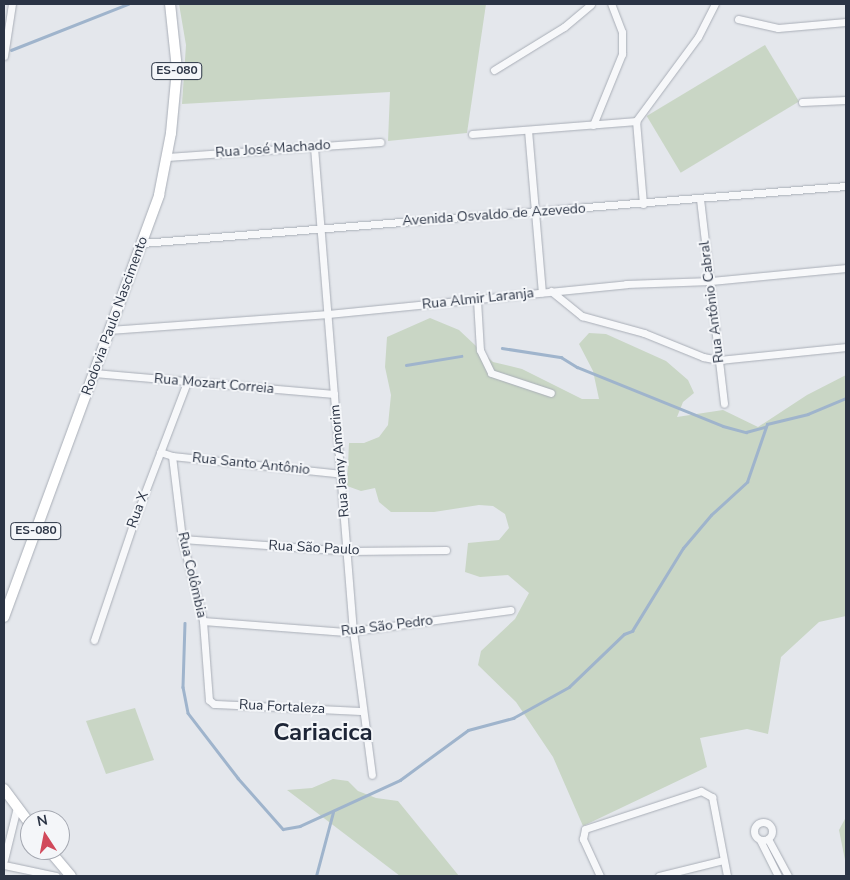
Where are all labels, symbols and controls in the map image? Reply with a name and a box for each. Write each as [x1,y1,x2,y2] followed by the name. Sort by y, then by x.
[151,61,203,80] road number: ES-080
[215,137,331,161] street label: Rua José Machado
[402,200,586,230] street label: Avenida Osvaldo de Azevedo
[78,234,152,398] street label: Rodovia Paulo Nascimento
[696,240,728,364] street label: Rua Antônio Cabral
[421,285,535,313] street label: Rua Almir Laranja
[153,370,275,398] street label: Rua Mozart Correia
[327,404,353,518] street label: Rua Jamy Amorim
[191,449,311,479] street label: Rua Santo Antônio
[124,490,152,530] street label: Rua X
[10,522,62,540] road number: ES-080
[174,530,210,620] street label: Rua Colômbia
[268,537,360,559] street label: Rua São Paulo
[340,612,434,640] street label: Rua São Pedro
[238,696,326,718] street label: Rua Fortaleza
[273,719,373,747] district label: Cariacica
[20,810,70,860] north arrow
[35,810,49,831] text: N

